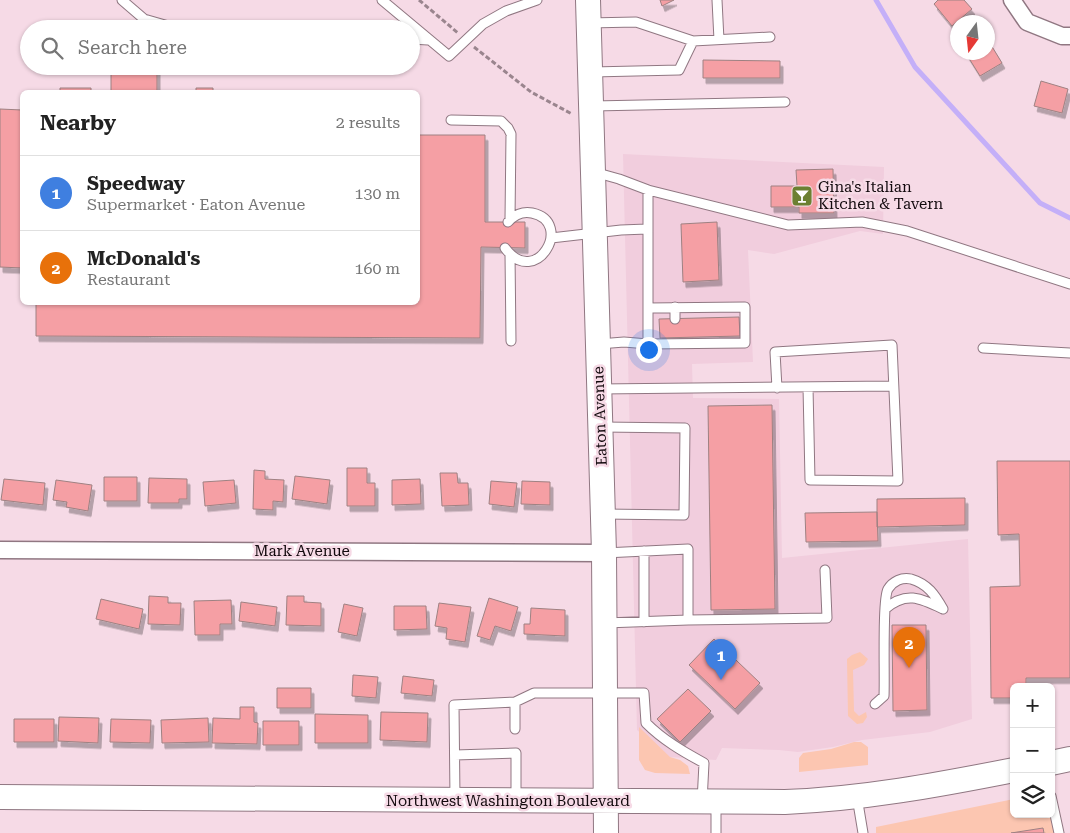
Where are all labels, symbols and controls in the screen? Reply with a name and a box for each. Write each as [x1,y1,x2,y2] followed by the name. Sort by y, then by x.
[950,15,995,60] north arrow
[20,20,420,75] search box
[38,34,66,62] icon: search
[78,36,187,59] text: Search here
[40,111,116,135] text: Nearby
[336,113,400,132] text: 2 results
[87,172,185,195] text: Speedway
[818,178,943,213] place label: Gina's Italian Kitchen & Tavern
[52,184,60,203] text: 1
[354,184,400,203] text: 130 m
[790,184,814,208] bar icon: Gina's Italian Kitchen & Tavern
[87,195,305,214] text: Supermarket · Eaton Avenue
[87,247,200,270] text: McDonald's
[52,259,60,278] text: 2
[354,259,400,278] text: 160 m
[87,270,170,289] text: Restaurant
[636,337,662,363] your location
[589,366,611,466] street label: Eaton Avenue
[254,542,350,560] street label: Mark Avenue
[893,627,925,668] pin: 2
[705,639,737,680] pin: 1
[1010,683,1055,818] map controls
[1010,683,1055,728] button: +
[1010,728,1055,773] button: −
[1010,773,1055,818] button: layers
[386,792,630,810] street label: Northwest Washington Boulevard

